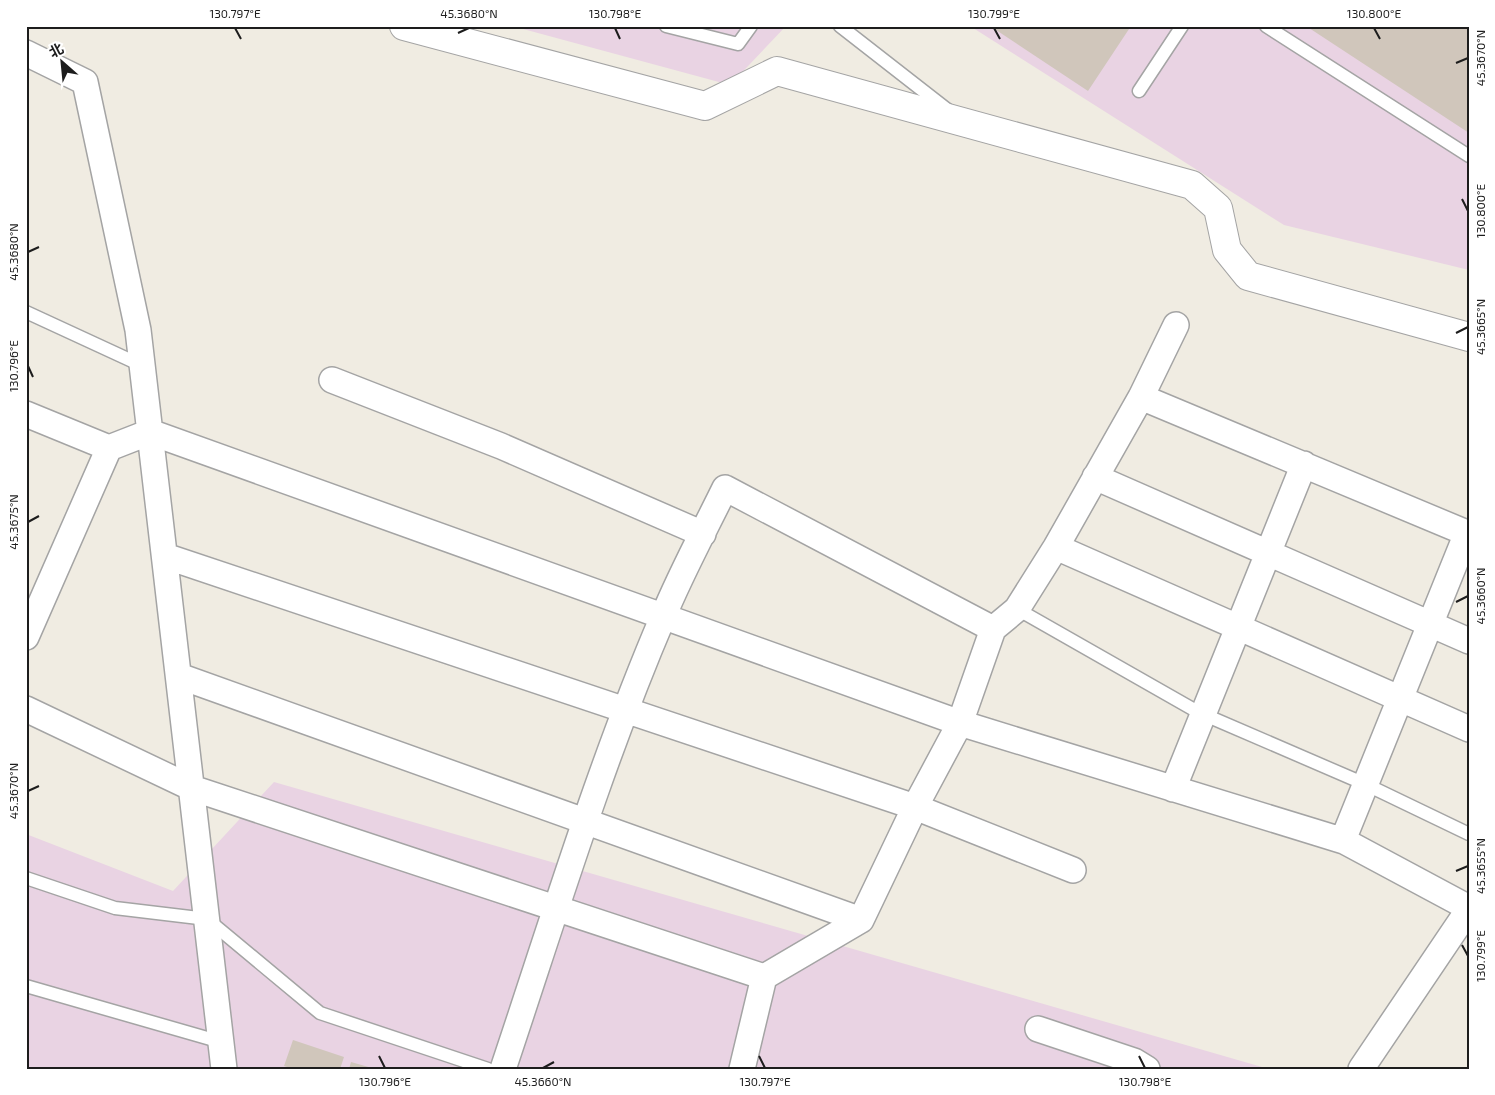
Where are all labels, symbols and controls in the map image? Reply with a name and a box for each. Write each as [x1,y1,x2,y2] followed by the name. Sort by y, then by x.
[209,6,261,20] text: 130.797°E
[440,6,498,20] text: 45.3680°N
[589,6,641,20] text: 130.798°E
[968,6,1020,20] text: 130.799°E
[1347,6,1401,20] text: 130.800°E
[1473,30,1487,86] text: 45.3670°N
[38,38,88,88] north arrow
[46,39,66,61] text: 北
[1473,184,1487,238] text: 130.800°E
[6,223,20,281] text: 45.3680°N
[1473,299,1487,355] text: 45.3665°N
[6,340,20,392] text: 130.796°E
[6,494,20,550] text: 45.3675°N
[1473,567,1487,625] text: 45.3660°N
[6,763,20,819] text: 45.3670°N
[1473,838,1487,894] text: 45.3655°N
[1473,930,1487,982] text: 130.799°E
[359,1074,411,1088] text: 130.796°E
[514,1074,572,1088] text: 45.3660°N
[739,1074,791,1088] text: 130.797°E
[1119,1074,1171,1088] text: 130.798°E

